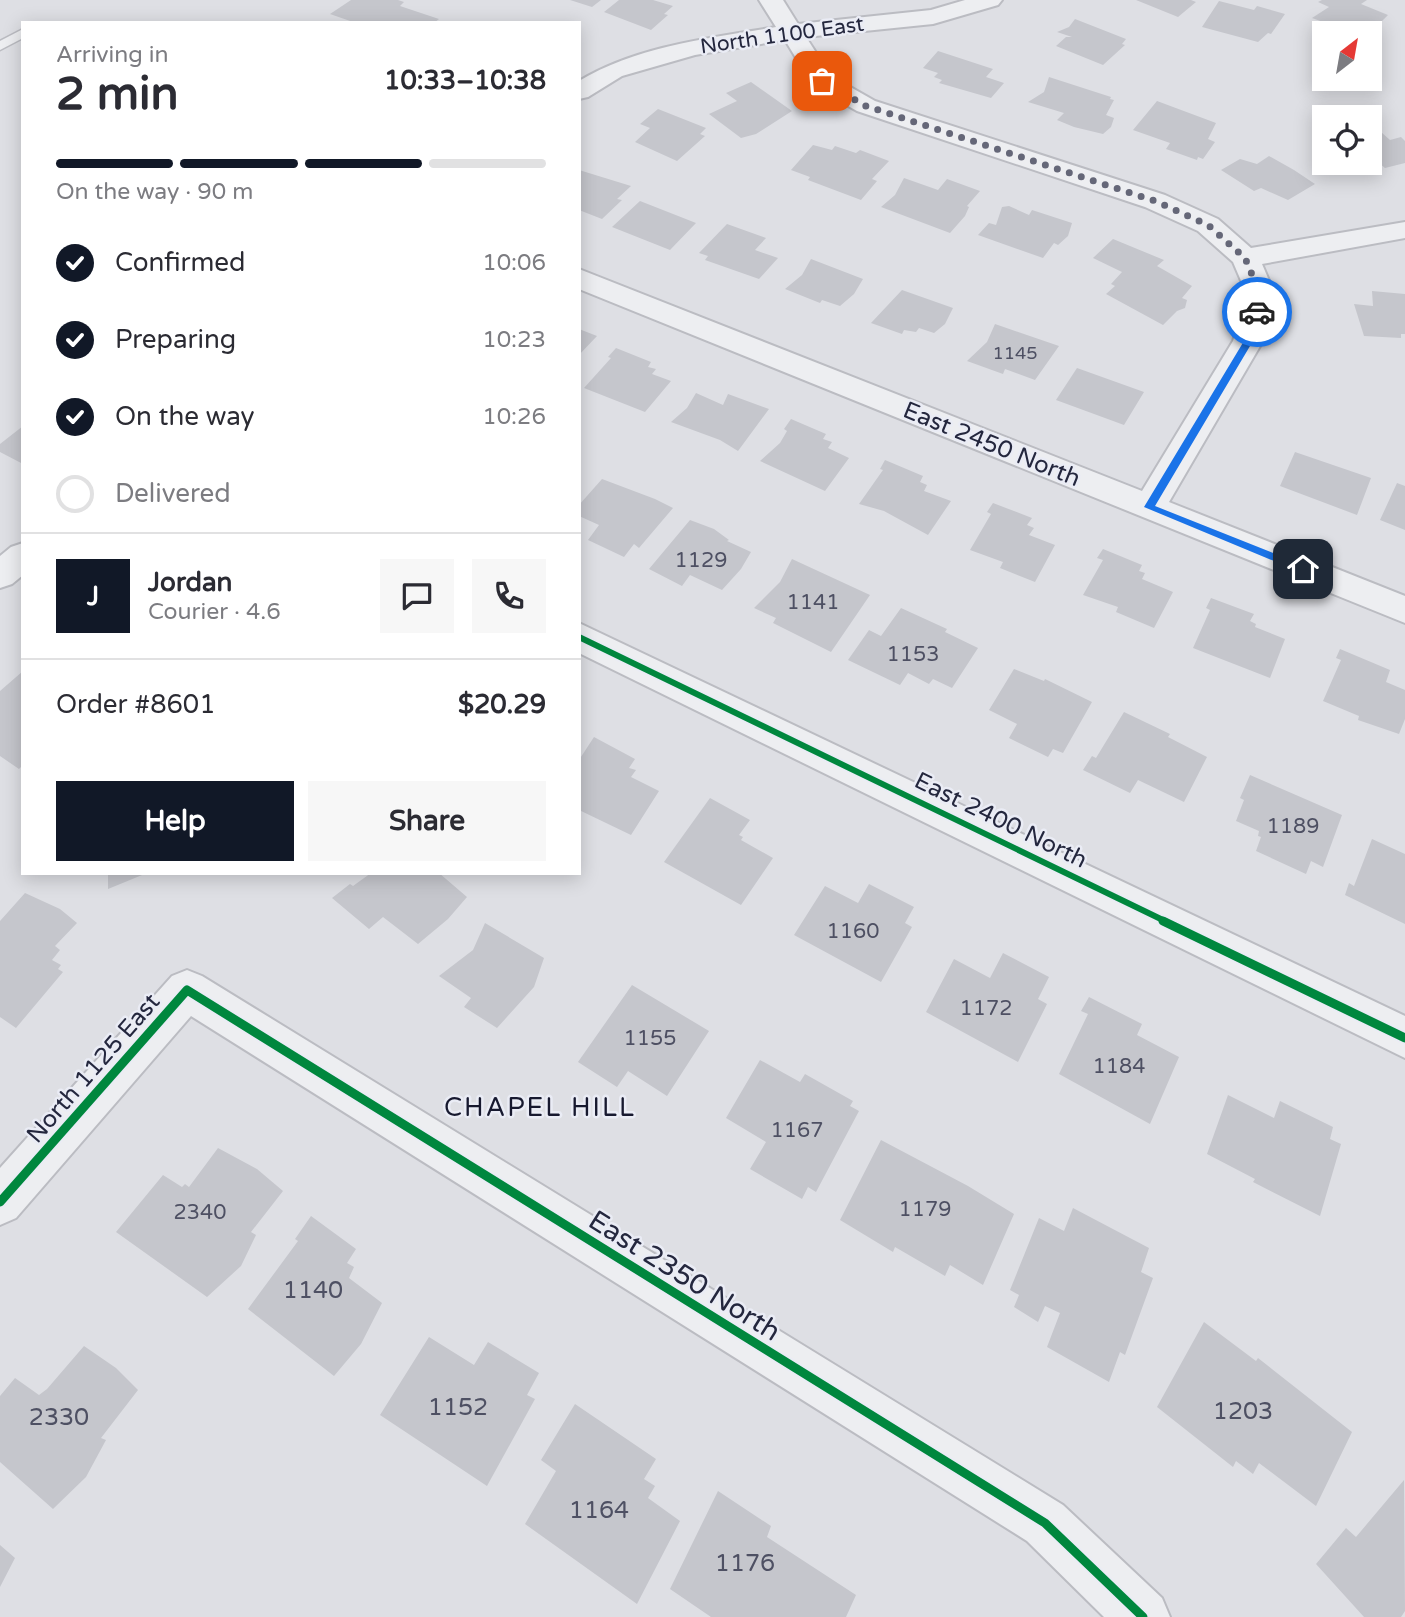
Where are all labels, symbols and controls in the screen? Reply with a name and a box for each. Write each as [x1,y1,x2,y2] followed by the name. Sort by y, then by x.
[699,12,865,59] street label: North 1100 East
[1312,21,1382,91] north arrow
[1312,21,1382,175] map controls
[56,41,169,69] text: Arriving in
[792,51,852,111] pin
[803,62,841,100] icon: bag
[384,65,546,96] text: 10:33–10:38
[56,67,179,122] text: 2 min
[1312,105,1382,175] button: locate
[56,178,253,206] text: On the way · 90 m
[56,244,94,282] icon: check
[115,247,245,278] text: Confirmed
[482,249,546,277] text: 10:06
[1222,277,1292,347] courier
[1238,293,1276,331] icon: car
[56,321,94,359] icon: check
[115,324,236,355] text: Preparing
[482,326,546,354] text: 10:23
[992,342,1038,364] house number: 1145
[899,396,1085,493] street label: East 2450 North
[56,398,94,436] icon: check
[115,401,255,432] text: On the way
[482,403,546,431] text: 10:26
[115,478,231,509] text: Delivered
[1273,539,1333,599] pin
[675,548,727,573] house number: 1129
[1284,550,1322,588] icon: home
[380,559,454,633] button: chat
[472,559,546,633] button: phone
[148,567,232,598] text: Jordan
[87,581,99,612] text: J
[787,590,839,615] house number: 1141
[148,598,281,626] text: Courier · 4.6
[887,642,939,667] house number: 1153
[56,689,216,720] text: Order #8601
[458,689,546,720] text: $20.29
[910,766,1092,875] street label: East 2400 North
[56,781,294,861] button: Help
[308,781,546,861] button: Share
[1267,814,1319,839] house number: 1189
[827,919,879,944] house number: 1160
[21,988,166,1149] street label: North 1125 East
[960,996,1012,1021] house number: 1172
[624,1026,676,1051] house number: 1155
[1093,1054,1145,1079] house number: 1184
[444,1092,636,1123] district label: CHAPEL HILL
[771,1118,823,1143] house number: 1167
[899,1197,951,1222] house number: 1179
[174,1200,226,1225] house number: 2340
[582,1203,787,1349] street label: East 2350 North
[283,1276,343,1305] house number: 1140
[428,1393,488,1422] house number: 1152
[1213,1397,1273,1426] house number: 1203
[29,1403,89,1432] house number: 2330
[569,1496,629,1525] house number: 1164
[715,1549,775,1578] house number: 1176

